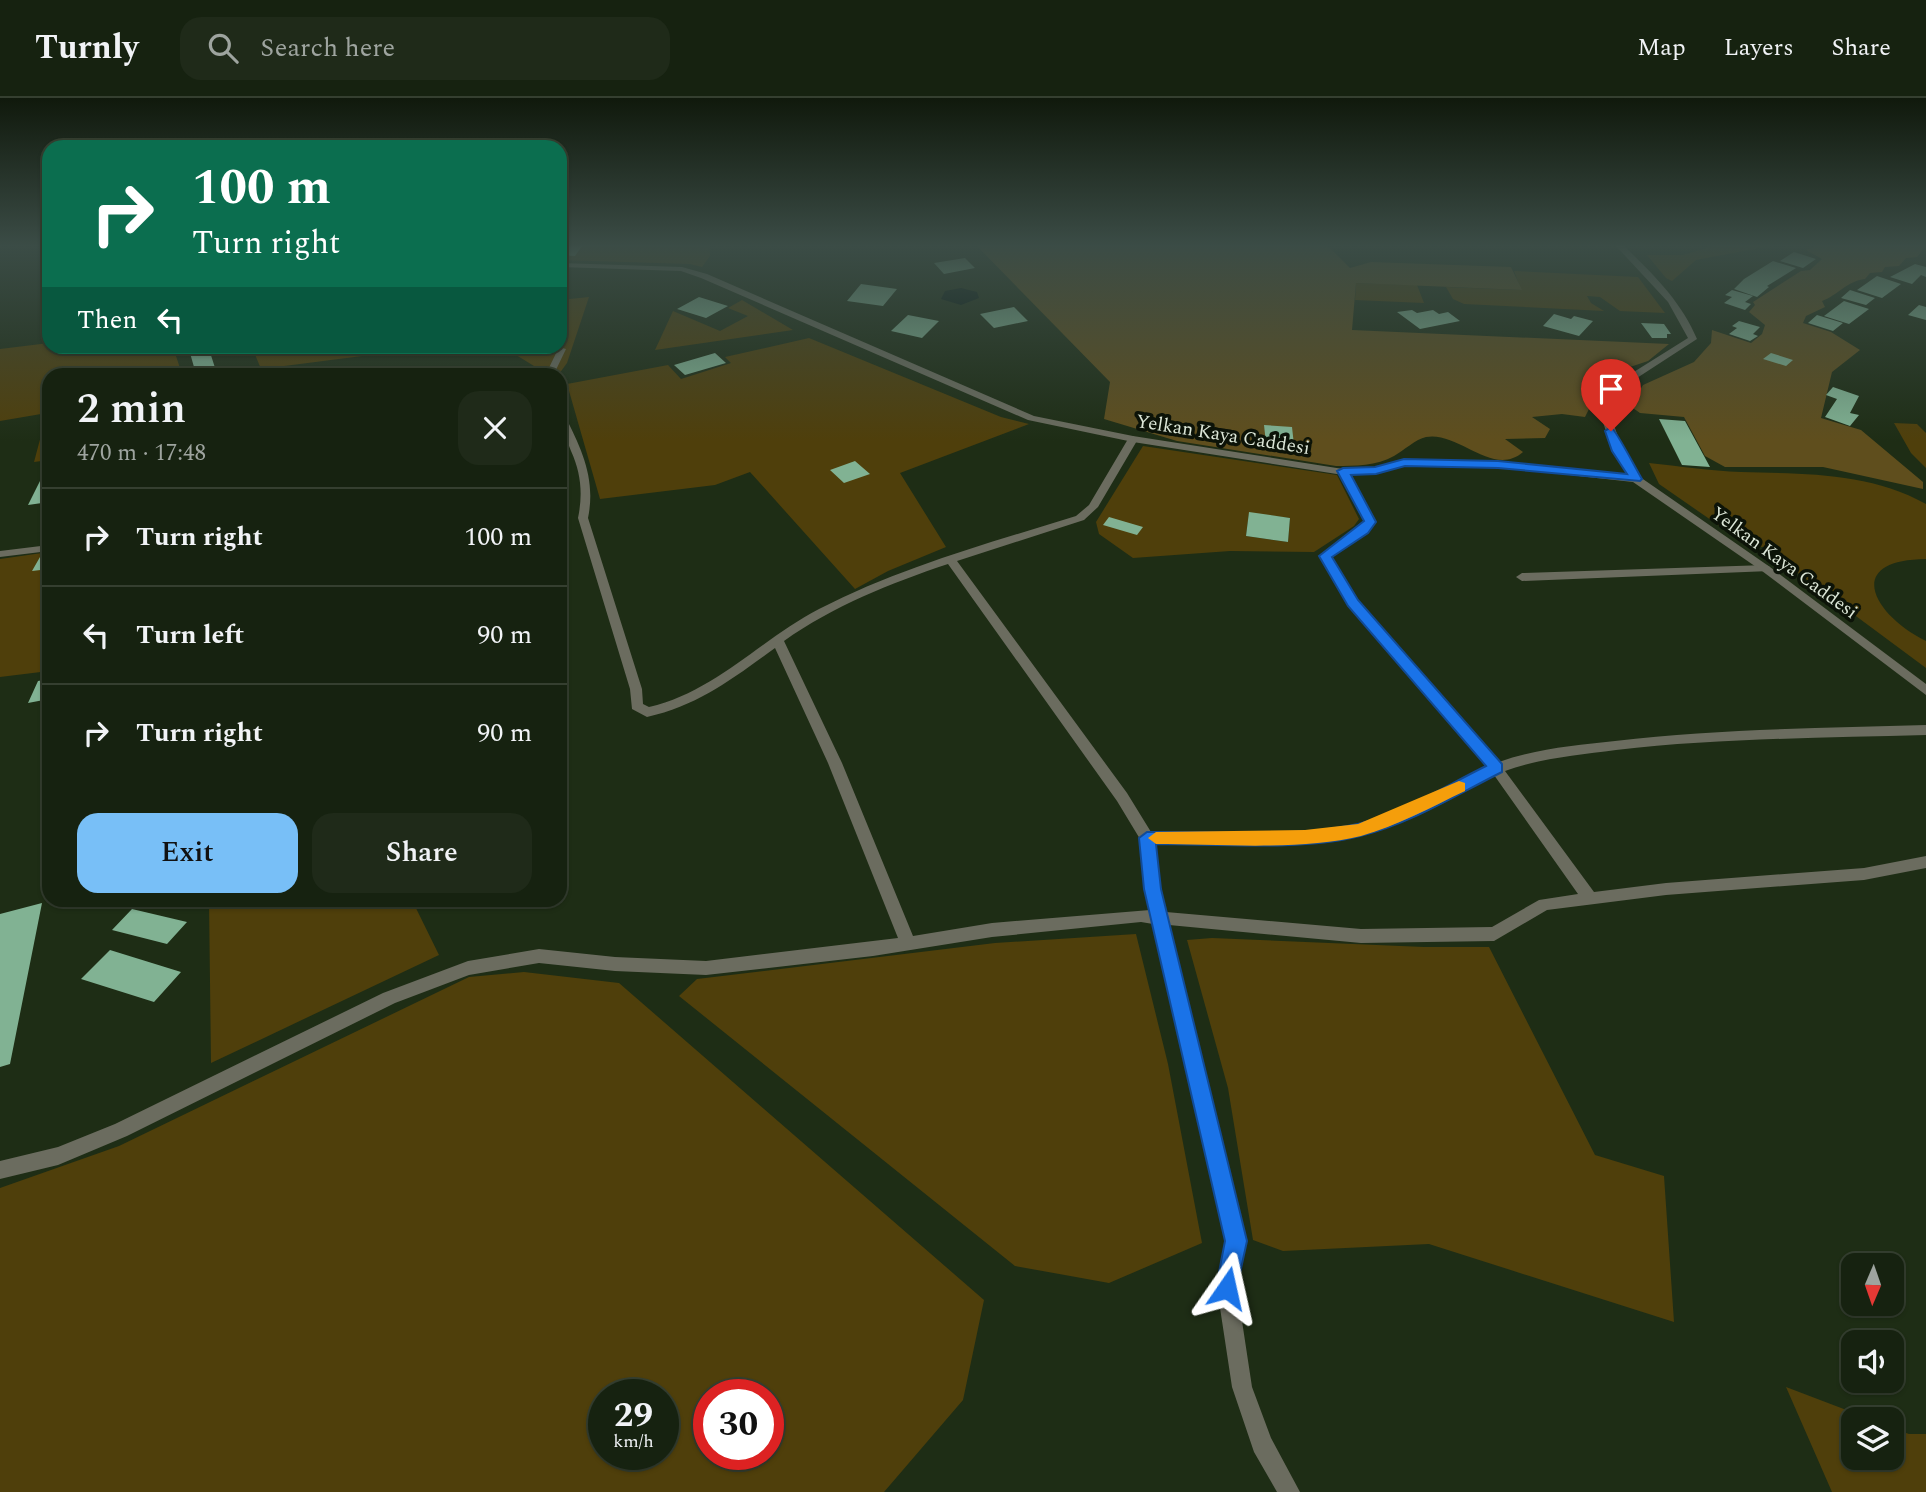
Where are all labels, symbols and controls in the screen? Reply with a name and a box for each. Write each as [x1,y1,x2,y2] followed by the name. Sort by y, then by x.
[180,17,670,80] search box
[35,23,138,73] text: Turnly
[260,28,395,68] text: Search here
[204,29,242,67] icon: search
[1637,30,1686,66] text: Map
[1724,30,1794,66] text: Layers
[1832,30,1891,66] text: Share
[192,151,331,226] text: 100 m
[77,168,168,259] icon: right
[192,219,340,268] text: Turn right
[77,300,137,340] text: Then
[151,301,189,339] icon: left
[1581,359,1641,431] pin
[1592,370,1630,408] icon: arrive
[77,378,186,441] text: 2 min
[458,391,532,465] button: close
[1134,407,1312,463] street label: Yelkan Kaya Caddesi
[77,436,206,471] text: 470 m · 17:48
[1704,500,1864,626] street label: Yelkan Kaya Caddesi
[136,517,263,557] text: Turn right
[464,517,532,557] text: 100 m
[77,518,115,556] icon: right
[136,615,244,655] text: Turn left
[477,615,532,655] text: 90 m
[77,616,115,654] icon: left
[136,713,263,753] text: Turn right
[477,713,532,753] text: 90 m
[77,714,115,752] icon: right
[77,813,298,893] button: Exit
[312,813,532,893] button: Share
[1190,1251,1264,1325] position arrow
[1841,1253,1904,1316] north arrow
[1841,1253,1904,1470] map controls
[1841,1330,1904,1393] button: sound
[693,1379,784,1470] speed limit sign: 30
[614,1389,653,1442] text: 29
[1841,1407,1904,1470] button: layers
[613,1428,654,1455] text: km/h

